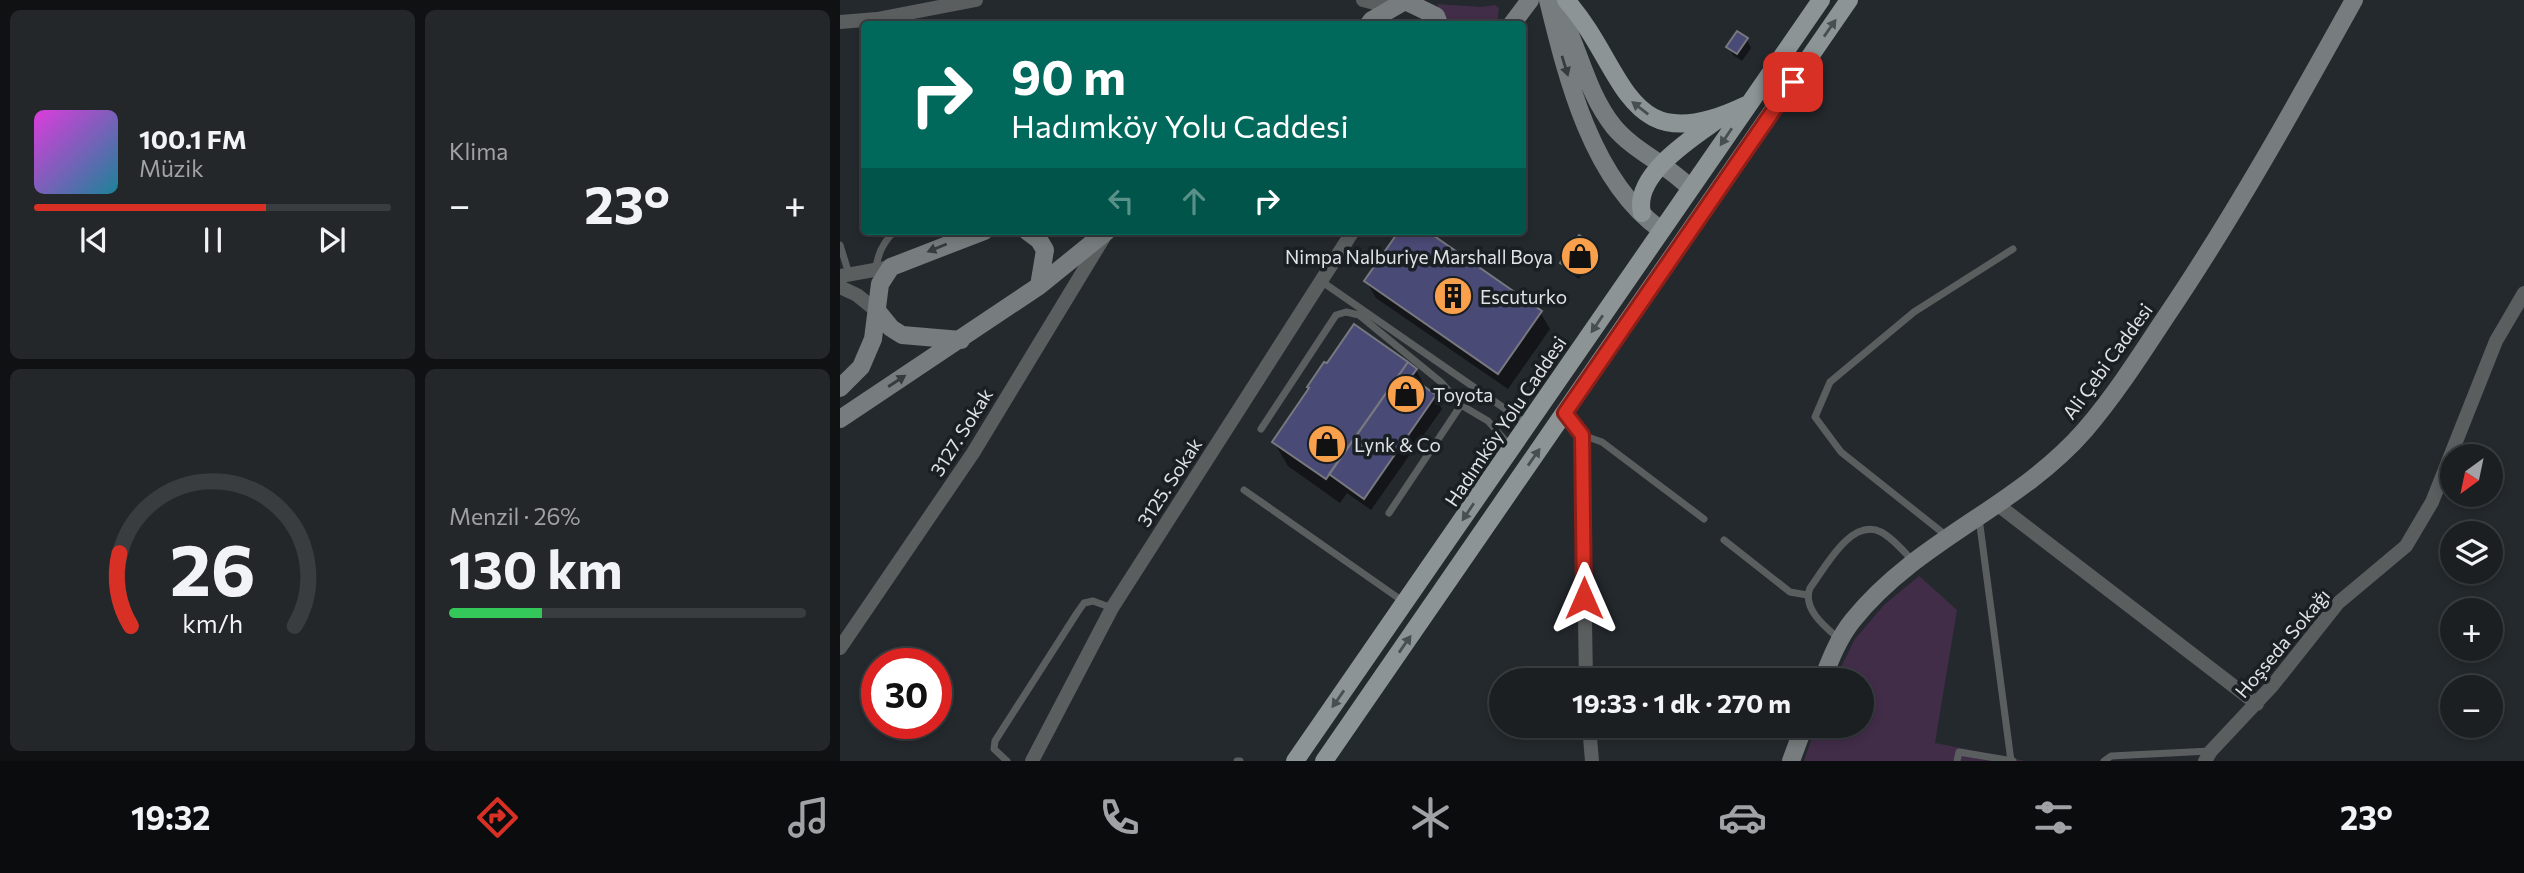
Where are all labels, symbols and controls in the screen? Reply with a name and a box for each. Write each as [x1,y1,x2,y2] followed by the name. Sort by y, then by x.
[1823,19,1837,37] one-way arrow
[1011,45,1126,105] text: 90 m
[896,49,987,140] icon: right
[1763,52,1823,112] pin
[1561,56,1571,77] one-way arrow
[1774,63,1812,101] icon: arrive
[1632,101,1650,116] one-way arrow
[1011,105,1349,145] text: Hadımköy Yolu Caddesi
[139,123,247,154] text: 100.1 FM
[1720,127,1733,147] one-way arrow
[449,137,508,165] text: Klima
[139,154,204,182] text: Müzik
[584,171,670,235] text: 23°
[449,180,471,227] text: −
[784,180,806,227] text: +
[1102,182,1140,220] icon: left
[1175,182,1213,220] icon: ahead
[1248,182,1286,220] icon: right
[75,221,113,259] icon: previous
[194,221,232,259] icon: pause
[313,221,351,259] icon: next
[1559,235,1601,277] shop icon: Nimpa Nalburiye Marshall Boya
[927,243,948,254] one-way arrow
[1285,245,1553,268] place label: Nimpa Nalburiye Marshall Boya
[1432,275,1474,317] building icon: Escuturko
[1480,285,1567,308] place label: Escuturko
[2057,299,2157,423] street label: Ali Çebi Caddesi
[1590,315,1604,333] one-way arrow
[1439,331,1571,511] street label: Hadımköy Yolu Caddesi
[1385,373,1427,415] shop icon: Toyota
[887,375,907,388] one-way arrow
[1433,383,1493,406] place label: Toyota
[925,384,997,480] street label: 3127. Sokak
[1306,423,1348,465] shop icon: Lynk & Co
[1132,433,1206,531] street label: 3125. Sokak
[1354,433,1441,456] place label: Lynk & Co
[2440,444,2502,508] north arrow
[2440,444,2503,738] map controls
[1527,448,1541,466] one-way arrow
[449,502,581,530] text: Menzil · 26%
[1462,502,1475,521] one-way arrow
[2440,521,2503,584] button: layers
[170,522,255,611] text: 26
[449,536,623,600] text: 130 km
[1547,561,1621,635] position arrow
[2230,584,2334,702] street label: Hoşseda Sokağı
[2440,598,2503,661] button: +
[182,608,243,638] text: km/h
[1398,635,1411,654] one-way arrow
[861,648,952,739] speed limit sign: 30
[2440,675,2503,738] button: −
[1572,687,1791,718] text: 19:33 · 1 dk · 270 m
[1332,689,1345,708] one-way arrow
[473,793,522,842] icon: directions
[784,793,833,842] icon: music
[1095,793,1144,842] icon: phone
[1406,793,1455,842] icon: climate
[1718,793,1767,842] icon: car
[2029,793,2078,842] icon: filters
[131,797,210,837] text: 19:32
[2340,797,2393,837] text: 23°

